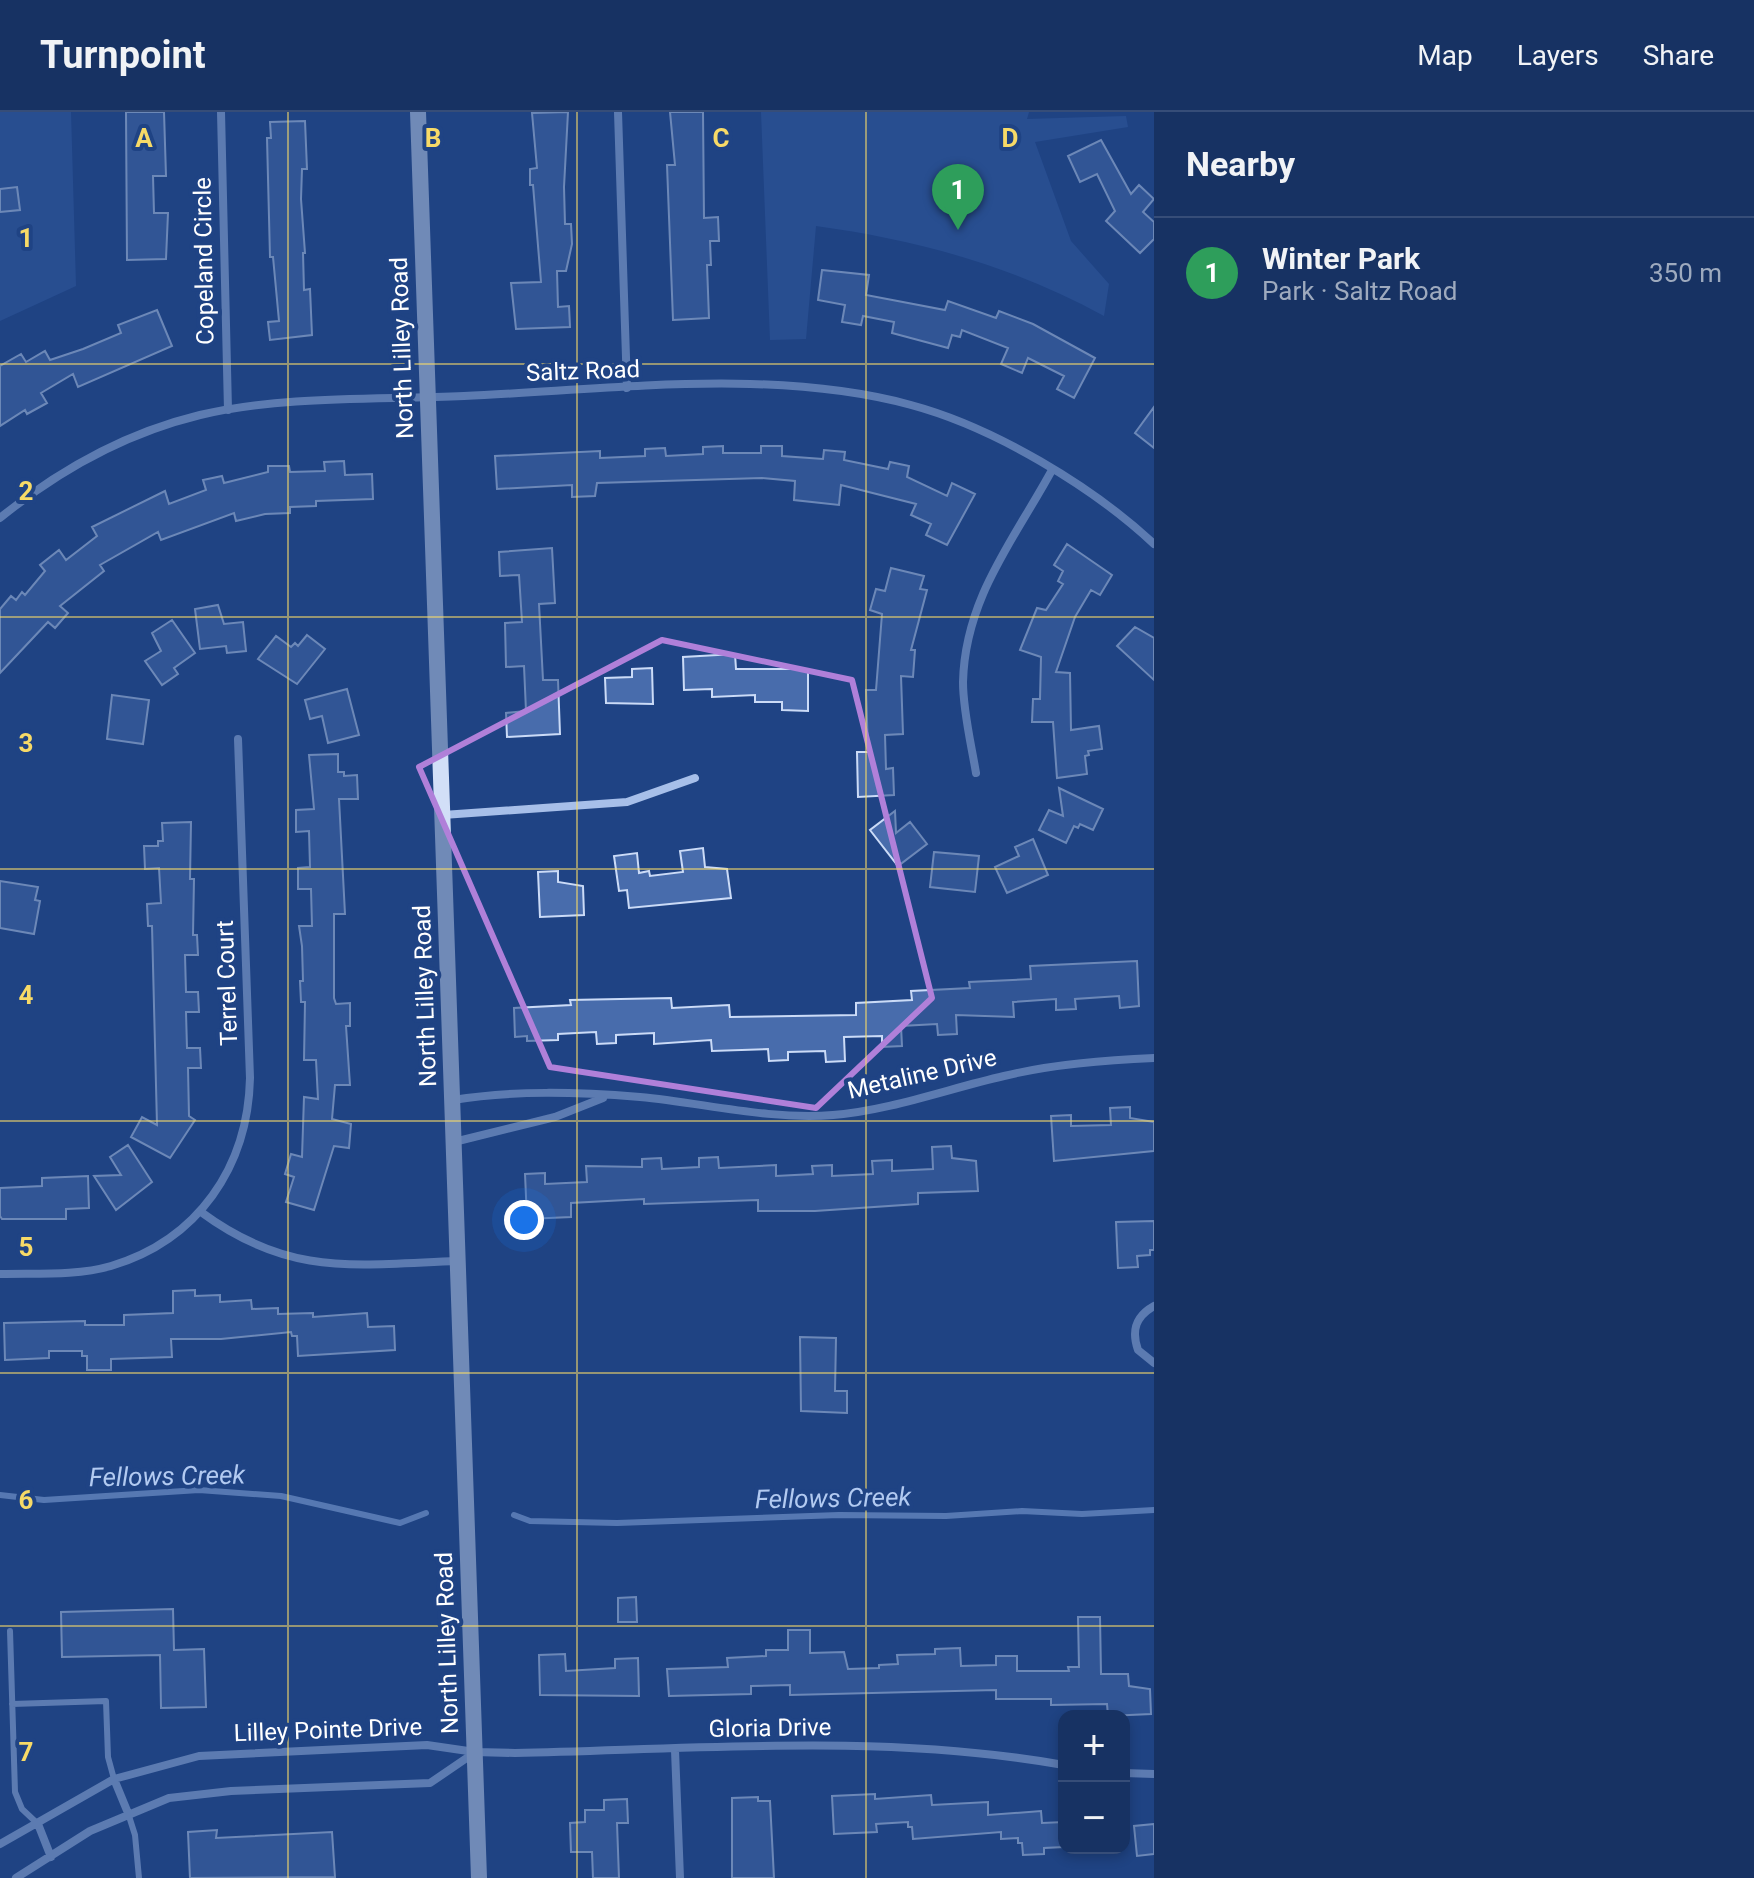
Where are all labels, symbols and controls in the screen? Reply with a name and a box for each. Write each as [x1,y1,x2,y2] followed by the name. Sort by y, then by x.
[40,33,206,77] text: Turnpoint
[1417,39,1473,72] text: Map
[1517,39,1599,72] text: Layers
[1643,39,1714,72] text: Share
[135,123,153,153] text: A
[425,123,441,153] text: B
[712,123,730,153] text: C
[1002,123,1018,153] text: D
[1186,144,1295,184] text: Nearby
[932,164,984,230] pin: 1
[189,177,219,345] street label: Copeland Circle
[19,223,33,253] text: 1
[1262,241,1420,276] text: Winter Park
[385,257,419,439] street label: North Lilley Road
[1205,258,1219,288] text: 1
[1649,258,1722,288] text: 350 m
[1262,276,1458,306] text: Park · Saltz Road
[526,355,640,387] street label: Saltz Road
[19,476,33,506] text: 2
[19,728,33,758] text: 3
[408,905,442,1087] street label: North Lilley Road
[211,920,243,1046] street label: Terrel Court
[19,980,34,1010] text: 4
[845,1043,999,1105] street label: Metaline Drive
[504,1200,544,1240] your location
[19,1232,33,1262] text: 5
[89,1460,247,1492] water label: Fellows Creek
[755,1482,913,1514] water label: Fellows Creek
[19,1485,34,1515] text: 6
[430,1552,464,1734] street label: North Lilley Road
[1058,1710,1130,1854] map controls
[1058,1710,1130,1782] button: +
[233,1713,423,1747] street label: Lilley Pointe Drive
[708,1713,832,1743] street label: Gloria Drive
[19,1737,33,1767] text: 7
[1058,1782,1130,1854] button: −

